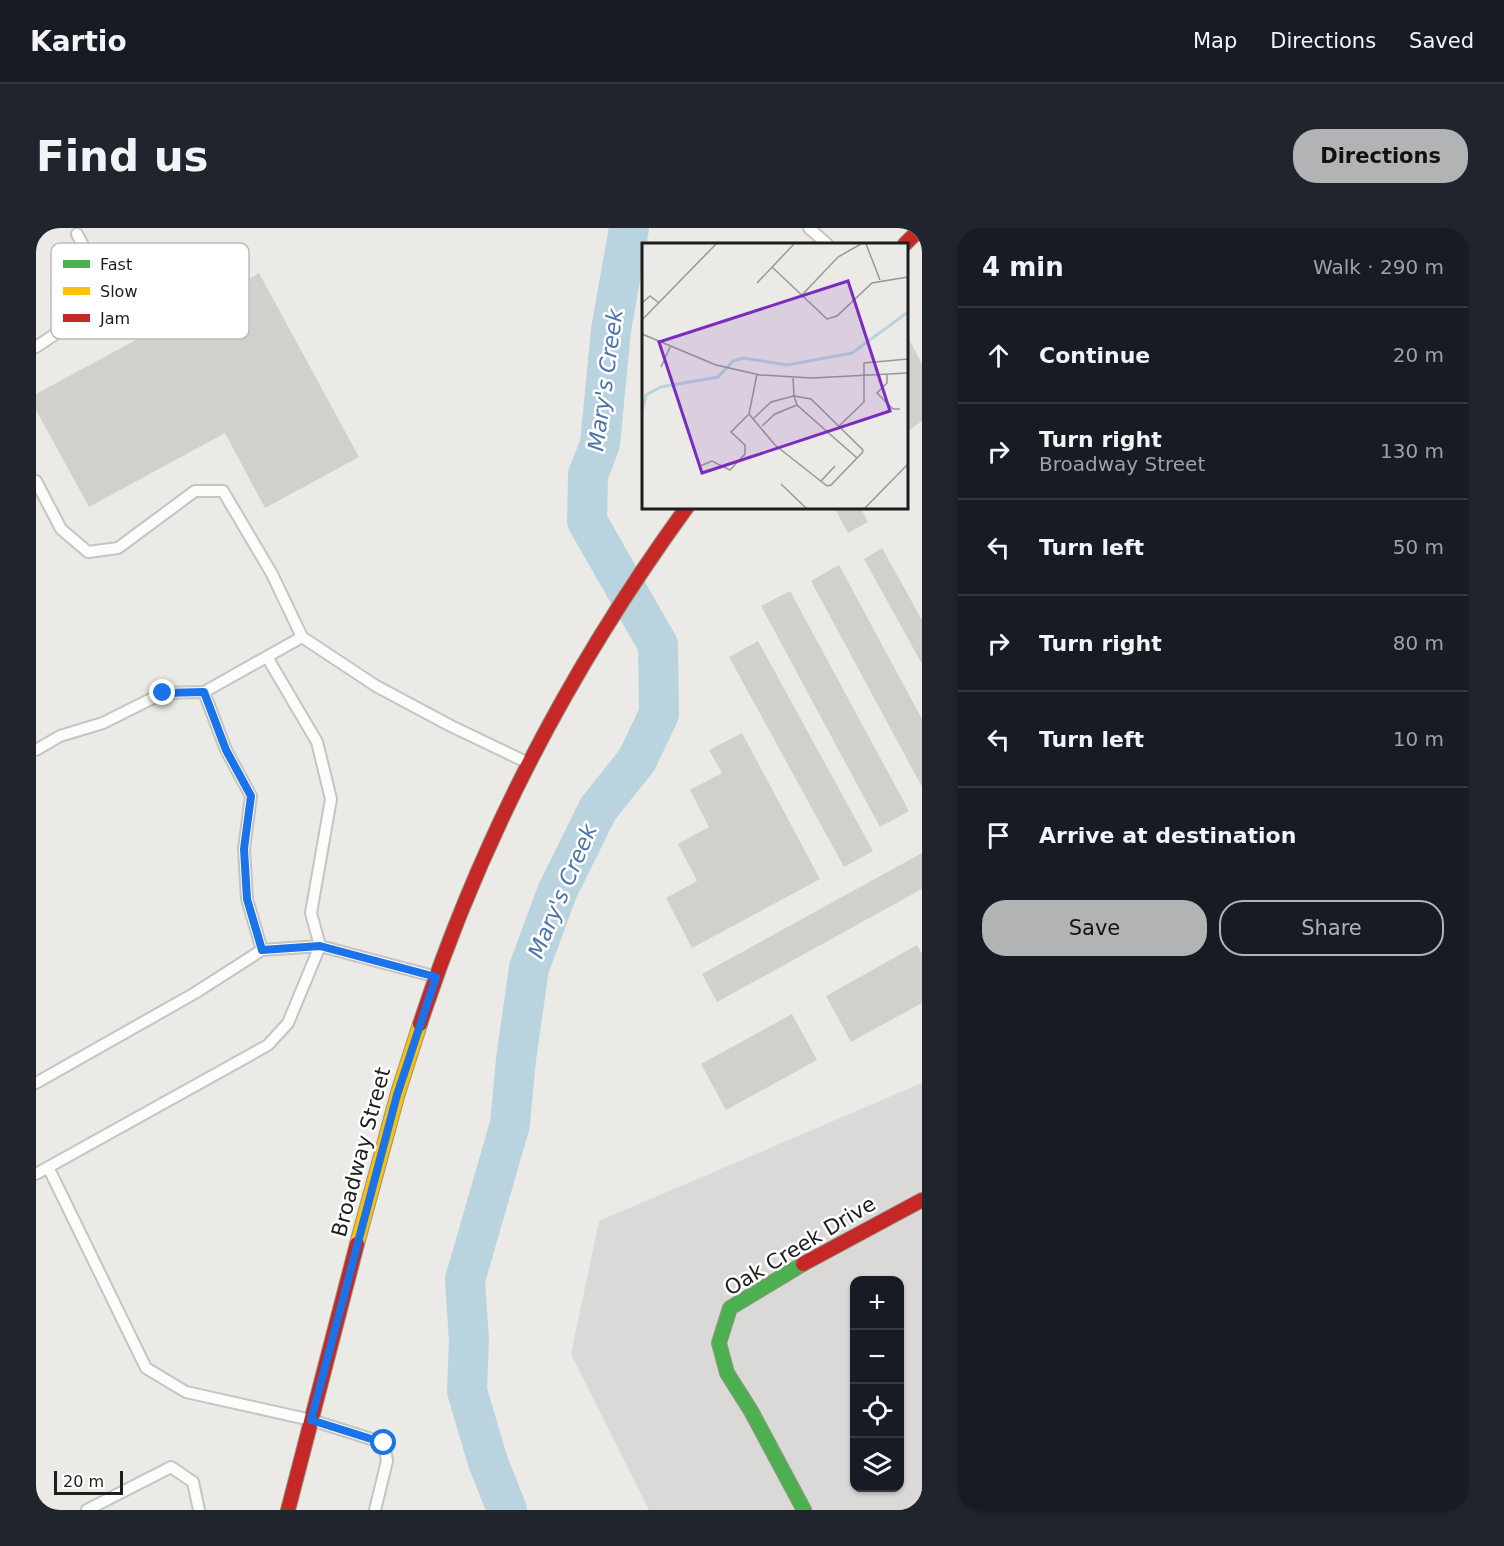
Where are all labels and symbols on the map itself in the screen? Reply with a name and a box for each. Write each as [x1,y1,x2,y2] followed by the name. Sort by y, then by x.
[51,243,249,339] legend
[642,243,907,508] inset map
[100,255,132,274] text: Fast
[100,282,137,301] text: Slow
[583,306,628,453] water label: Mary's Creek
[99,309,130,328] text: Jam
[149,679,175,705] route end
[523,819,602,962] water label: Mary's Creek
[327,1065,395,1239] street label: Broadway Street
[720,1191,880,1301] street label: Oak Creek Drive
[370,1429,396,1455] route start
[54,1468,123,1496] scale bar

